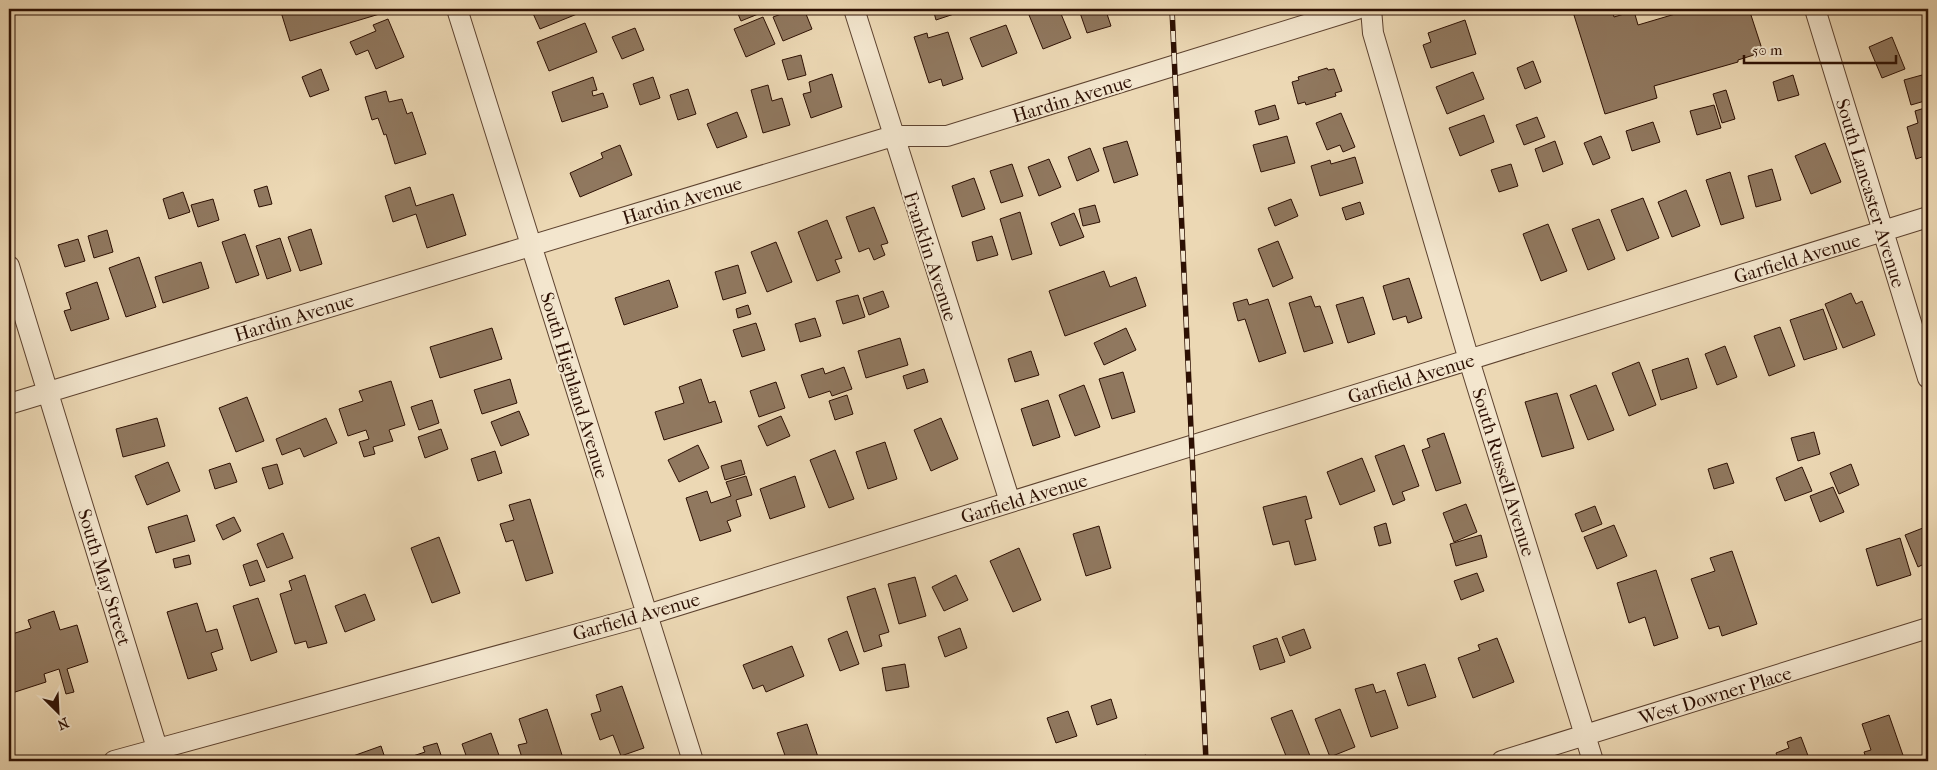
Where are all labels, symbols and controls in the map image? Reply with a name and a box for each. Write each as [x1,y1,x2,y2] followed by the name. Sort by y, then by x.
[1744,32,1897,64] scale bar
[1752,41,1783,59] text: 50 m
[1010,70,1135,128] street label: Hardin Avenue
[1831,96,1909,290] street label: South Lancaster Avenue
[620,172,745,230] street label: Hardin Avenue
[899,189,961,324] street label: Franklin Avenue
[1731,229,1863,289] street label: Garfield Avenue
[232,289,357,347] street label: Hardin Avenue
[535,290,613,481] street label: South Highland Avenue
[1345,349,1477,409] street label: Garfield Avenue
[1467,385,1539,559] street label: South Russell Avenue
[958,469,1090,529] street label: Garfield Avenue
[73,506,135,648] street label: South May Street
[570,588,702,646] street label: Garfield Avenue
[1635,662,1794,730] street label: West Downer Place
[32,688,82,738] north arrow
[54,713,71,733] text: N

